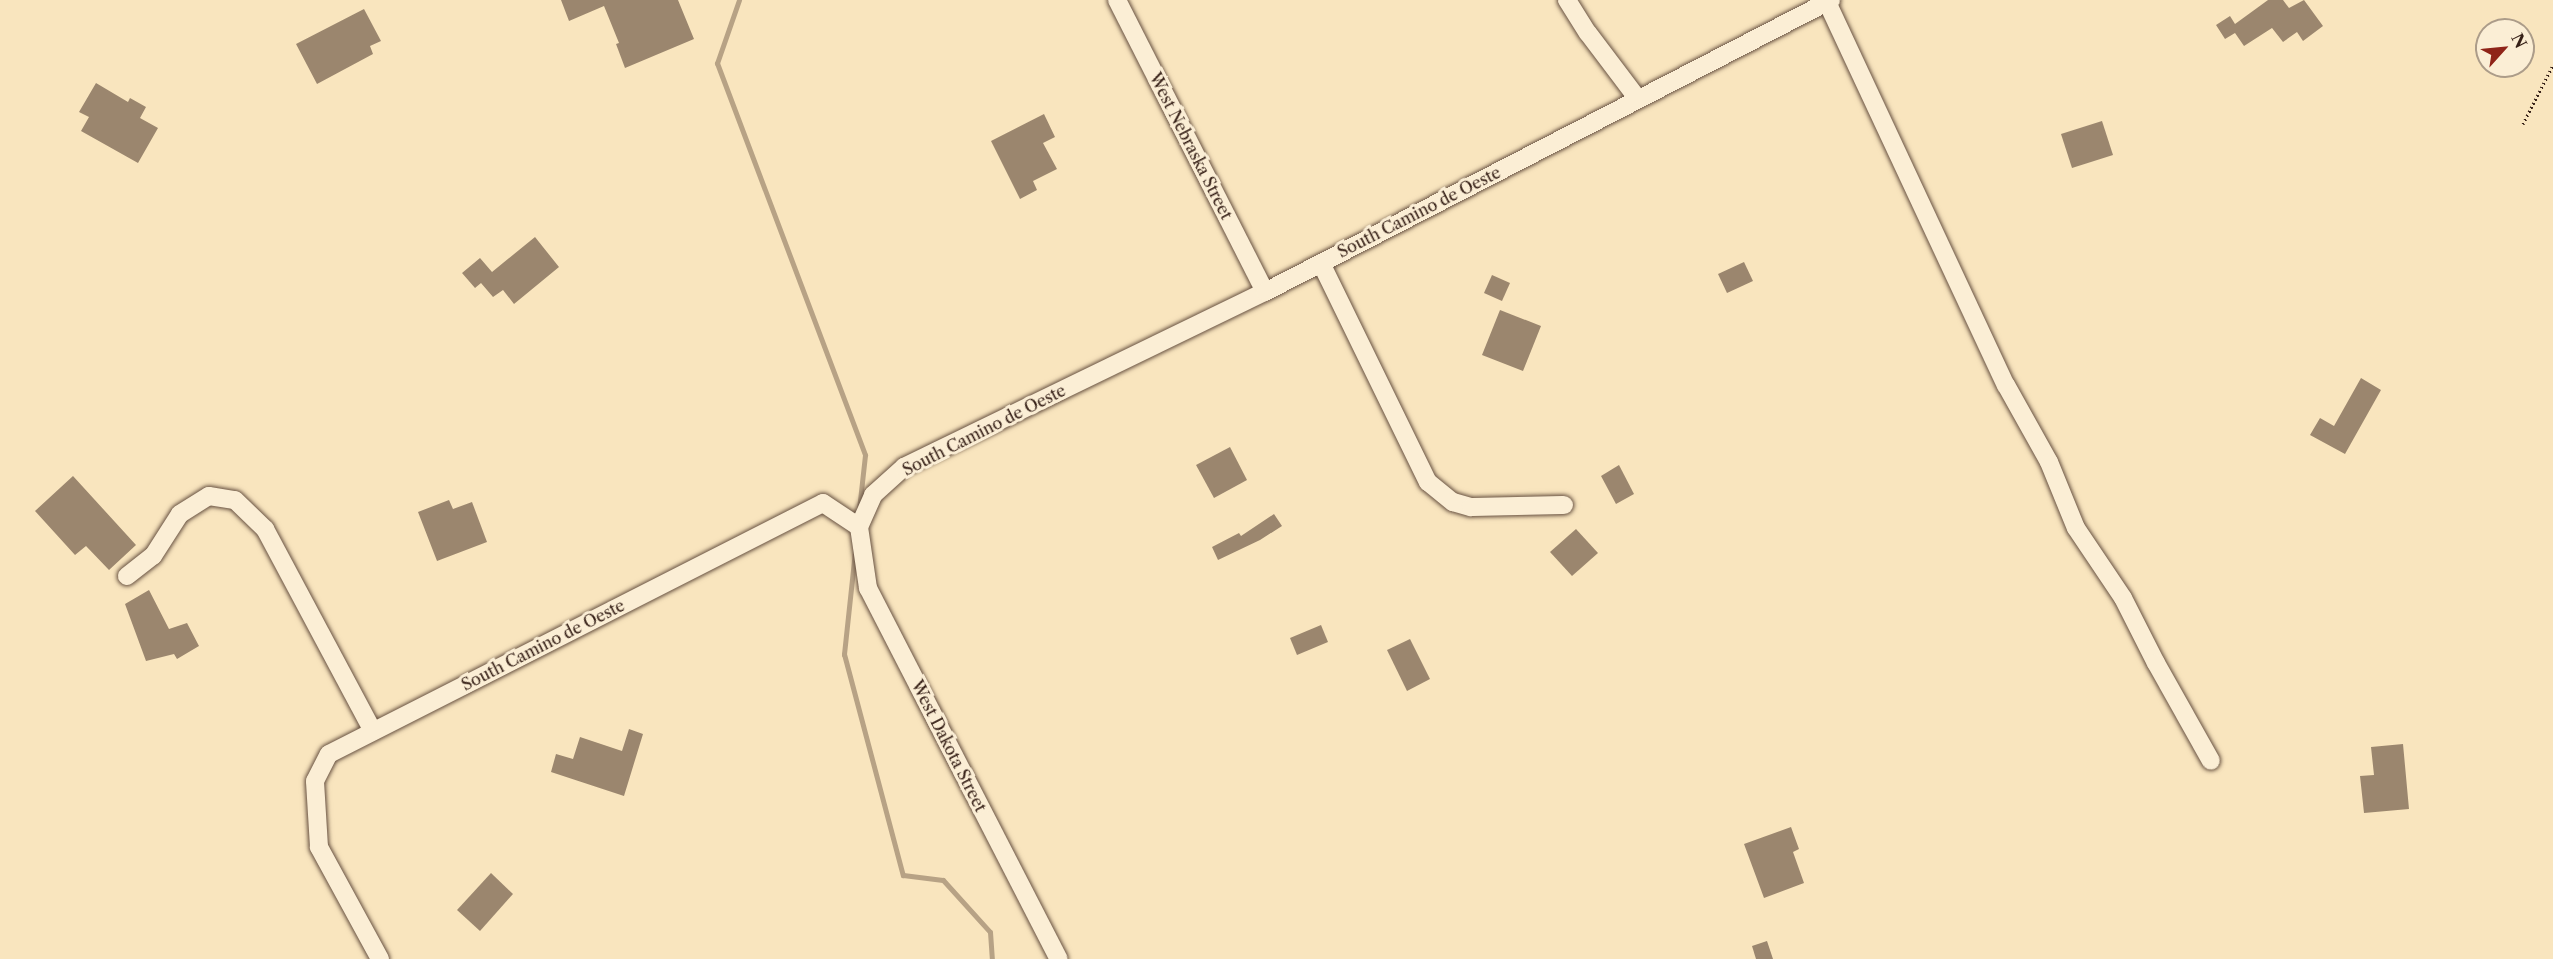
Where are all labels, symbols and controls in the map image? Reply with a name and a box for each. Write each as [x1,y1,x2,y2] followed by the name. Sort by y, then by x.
[2475,18,2535,78] north arrow
[2507,30,2531,51] text: N
[1146,69,1236,223] street label: West Nebraska Street
[1334,162,1504,262] street label: South Camino de Oeste
[899,380,1069,480] street label: South Camino de Oeste
[458,595,628,695] street label: South Camino de Oeste
[907,677,991,815] street label: West Dakota Street

